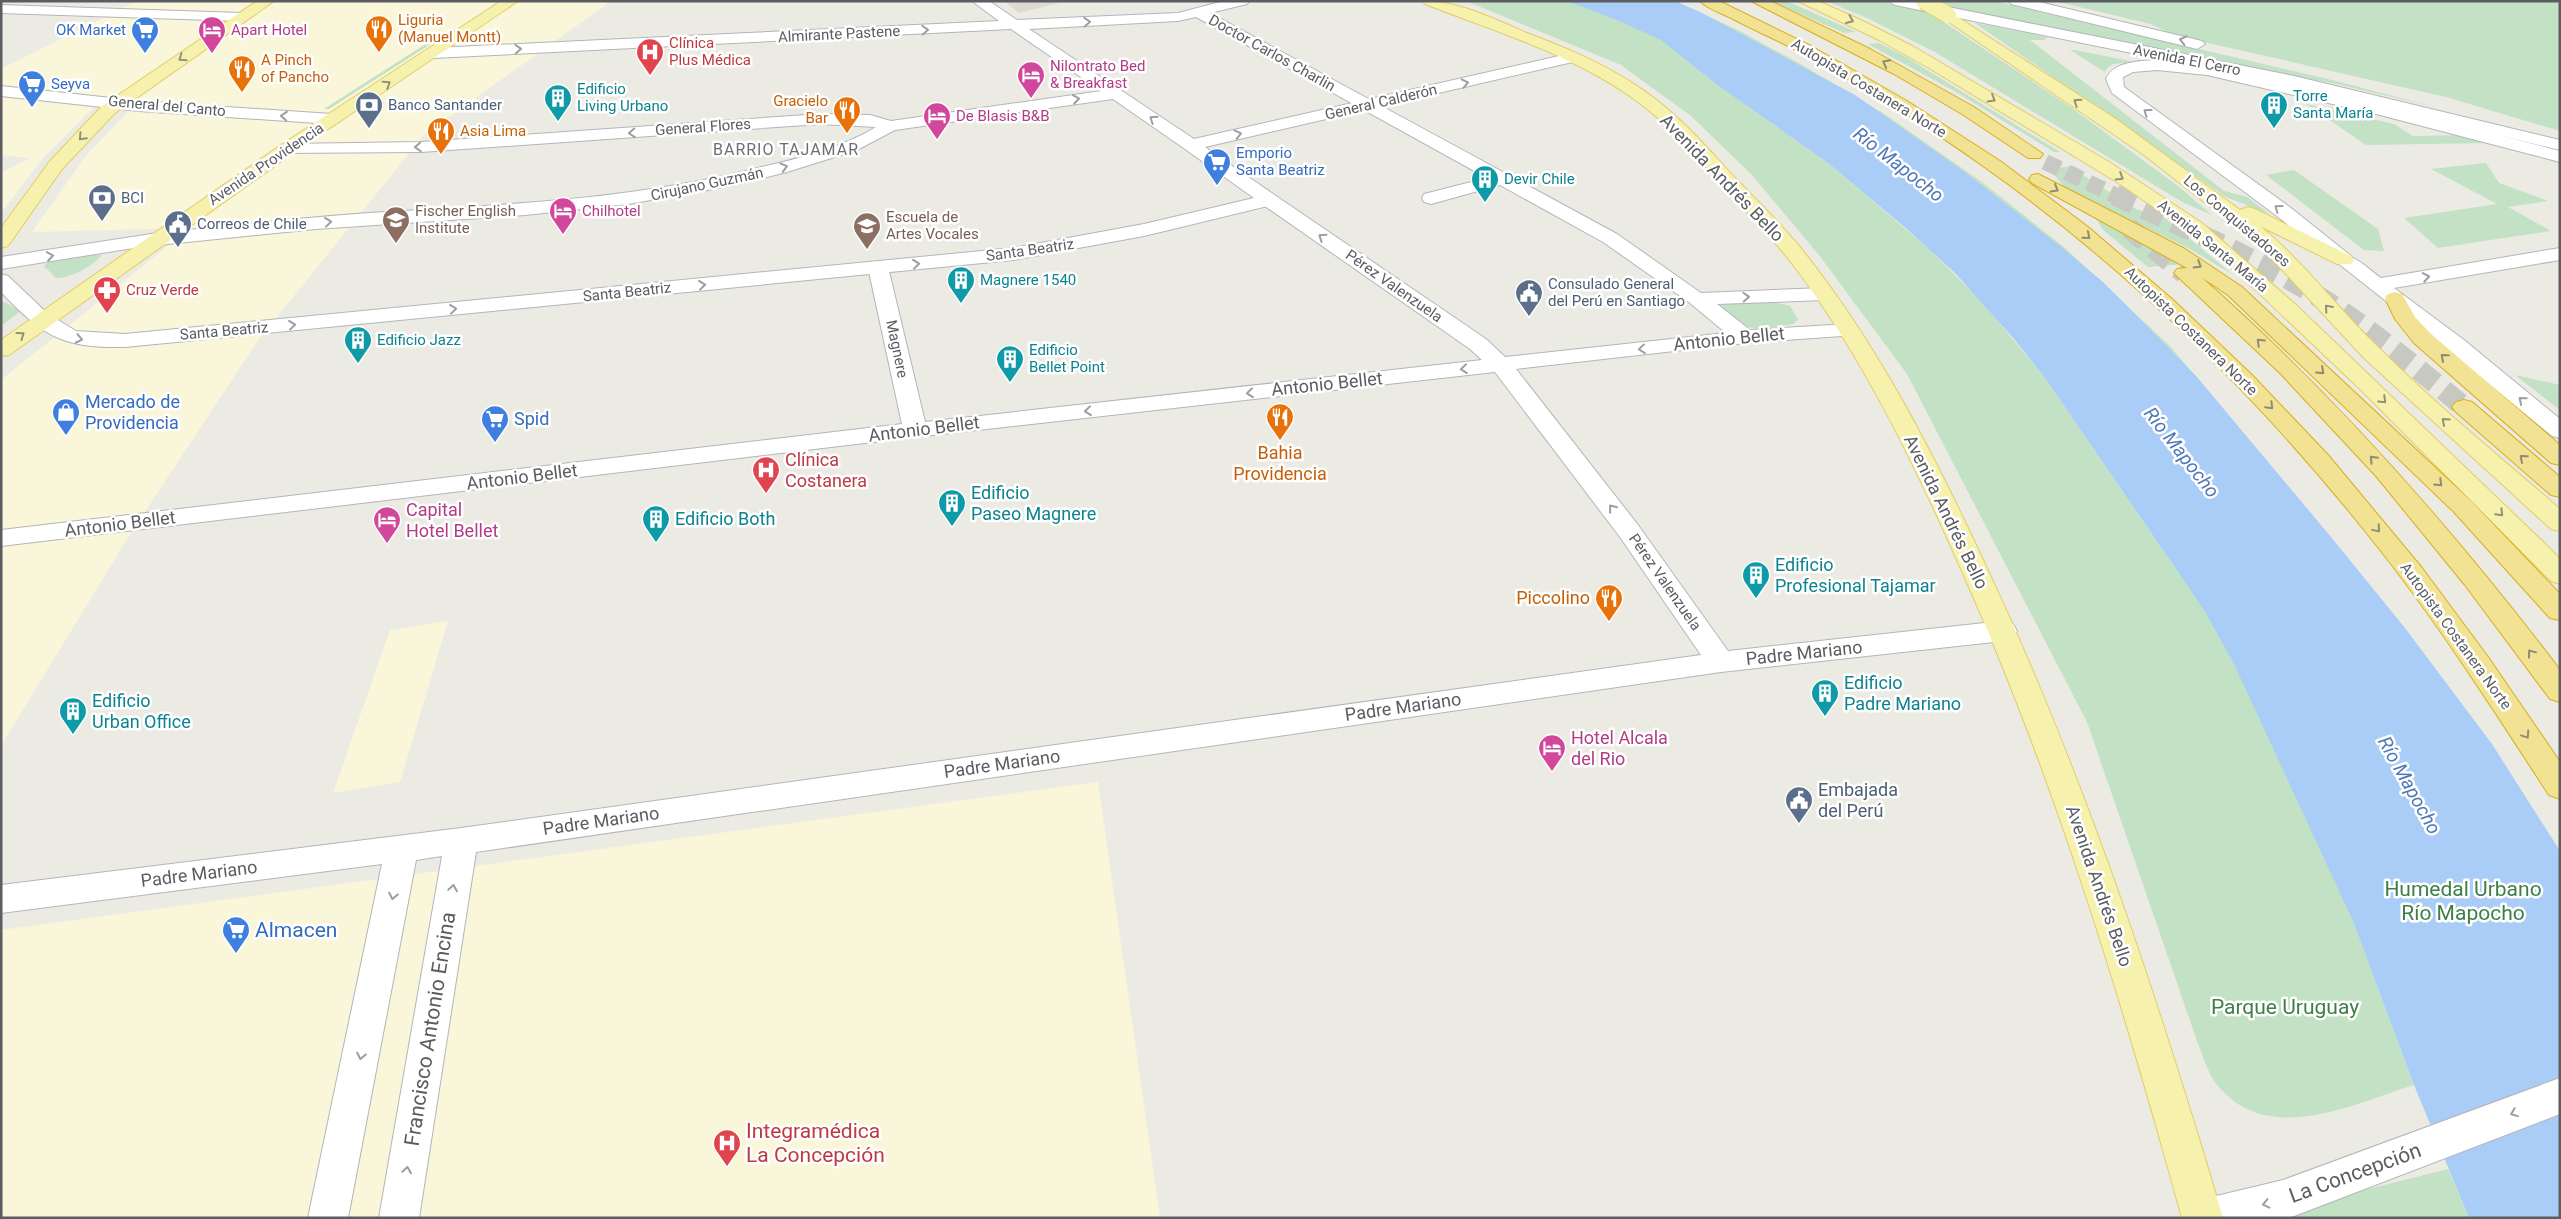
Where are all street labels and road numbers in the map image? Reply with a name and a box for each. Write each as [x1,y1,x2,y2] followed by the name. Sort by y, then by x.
[1206,11,1338,95] street label: Doctor Carlos Charlin
[777,22,901,46] street label: Almirante Pastene
[1788,35,1950,141] street label: Autopista Costanera Norte
[2132,41,2242,79] street label: Avenida El Cerro
[1323,80,1439,124] street label: General Calderón
[107,92,227,120] street label: General del Canto
[1656,110,1789,246] street label: Avenida Andrés Bello
[655,115,751,139] street label: General Flores
[205,119,327,209] street label: Avenida Providencia
[649,163,765,205] street label: Cirujano Guzmán
[2180,171,2294,271] street label: Los Conquistadores
[2154,196,2272,296] street label: Avenida Santa María
[985,235,1075,265] street label: Santa Beatriz
[1342,246,1446,326] street label: Pérez Valenzuela
[2121,263,2261,399] street label: Autopista Costanera Norte
[582,278,672,306] street label: Santa Beatriz
[179,318,269,344] street label: Santa Beatriz
[882,318,912,380] street label: Magnere
[1672,322,1786,355] street label: Antonio Bellet
[1270,367,1384,400] street label: Antonio Bellet
[867,411,981,446] street label: Antonio Bellet
[1900,431,1993,592] street label: Avenida Andrés Bello
[465,459,579,494] street label: Antonio Bellet
[63,506,177,541] street label: Antonio Bellet
[1625,530,1705,634] street label: Pérez Valenzuela
[2397,559,2515,713] street label: Autopista Costanera Norte
[1745,636,1863,669] street label: Padre Mariano
[1343,688,1462,725] street label: Padre Mariano
[942,745,1061,782] street label: Padre Mariano
[541,802,660,839] street label: Padre Mariano
[2062,803,2137,969] street label: Avenida Andrés Bello
[140,856,258,891] street label: Padre Mariano
[400,910,460,1148] street label: Francisco Antonio Encina
[2286,1138,2424,1208] street label: La Concepción

